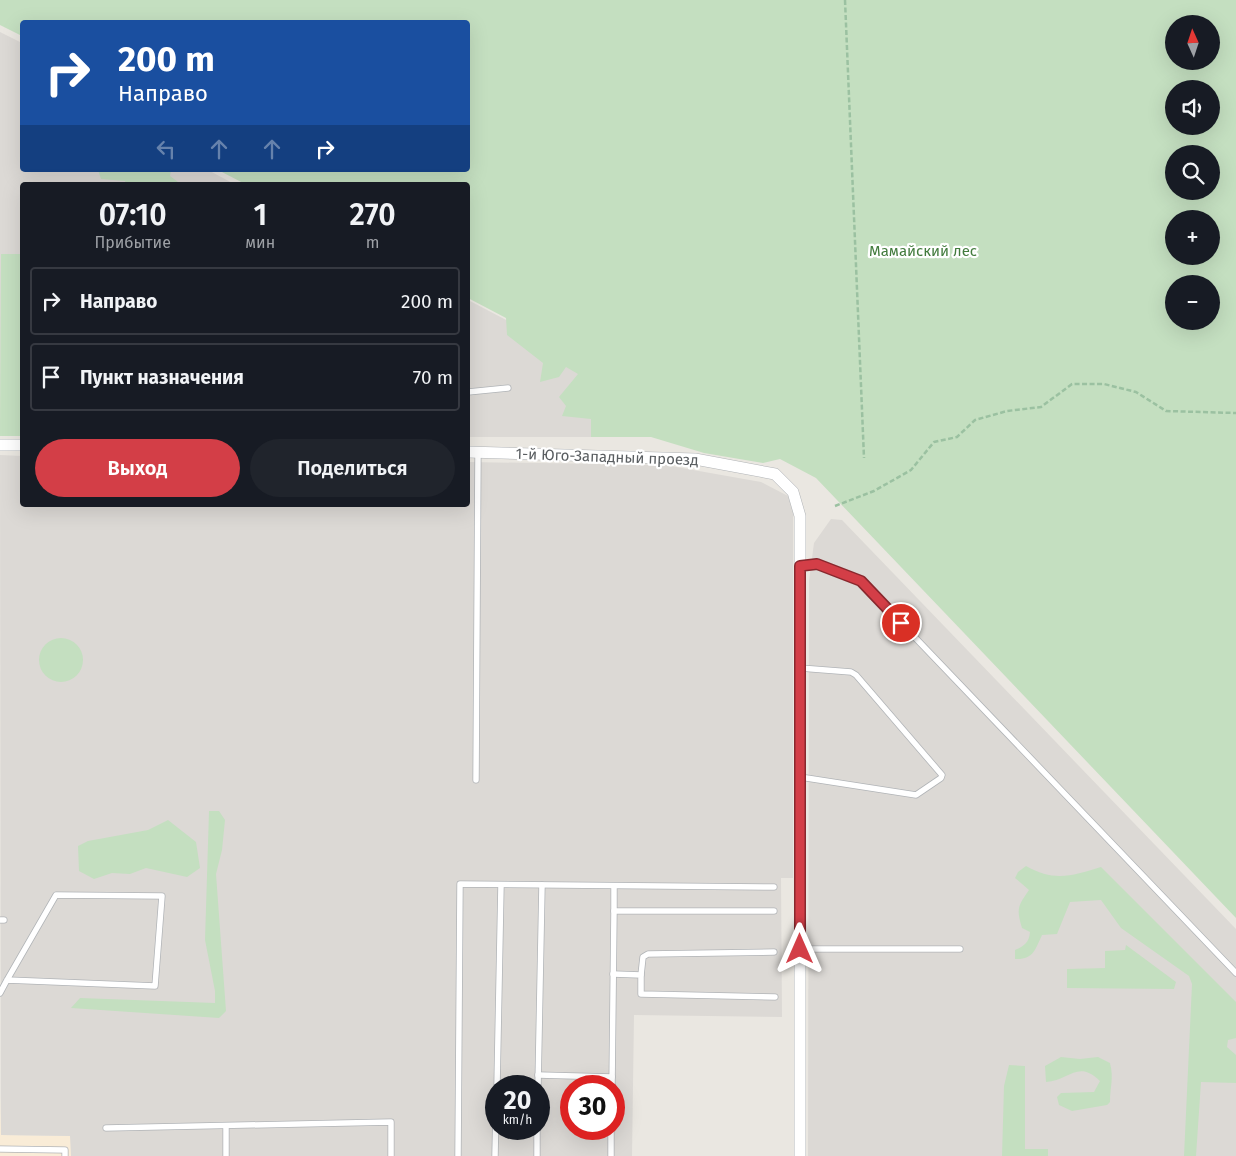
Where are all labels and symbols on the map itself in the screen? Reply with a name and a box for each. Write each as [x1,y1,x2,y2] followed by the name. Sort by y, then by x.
[1165,15,1220,70] north arrow
[869,242,977,260] park label: Мамайский лес
[515,445,699,469] street label: 1-й Юго-Западный проезд
[880,602,922,644] pin
[773,922,825,974] position arrow
[560,1075,625,1140] speed limit sign: 30

